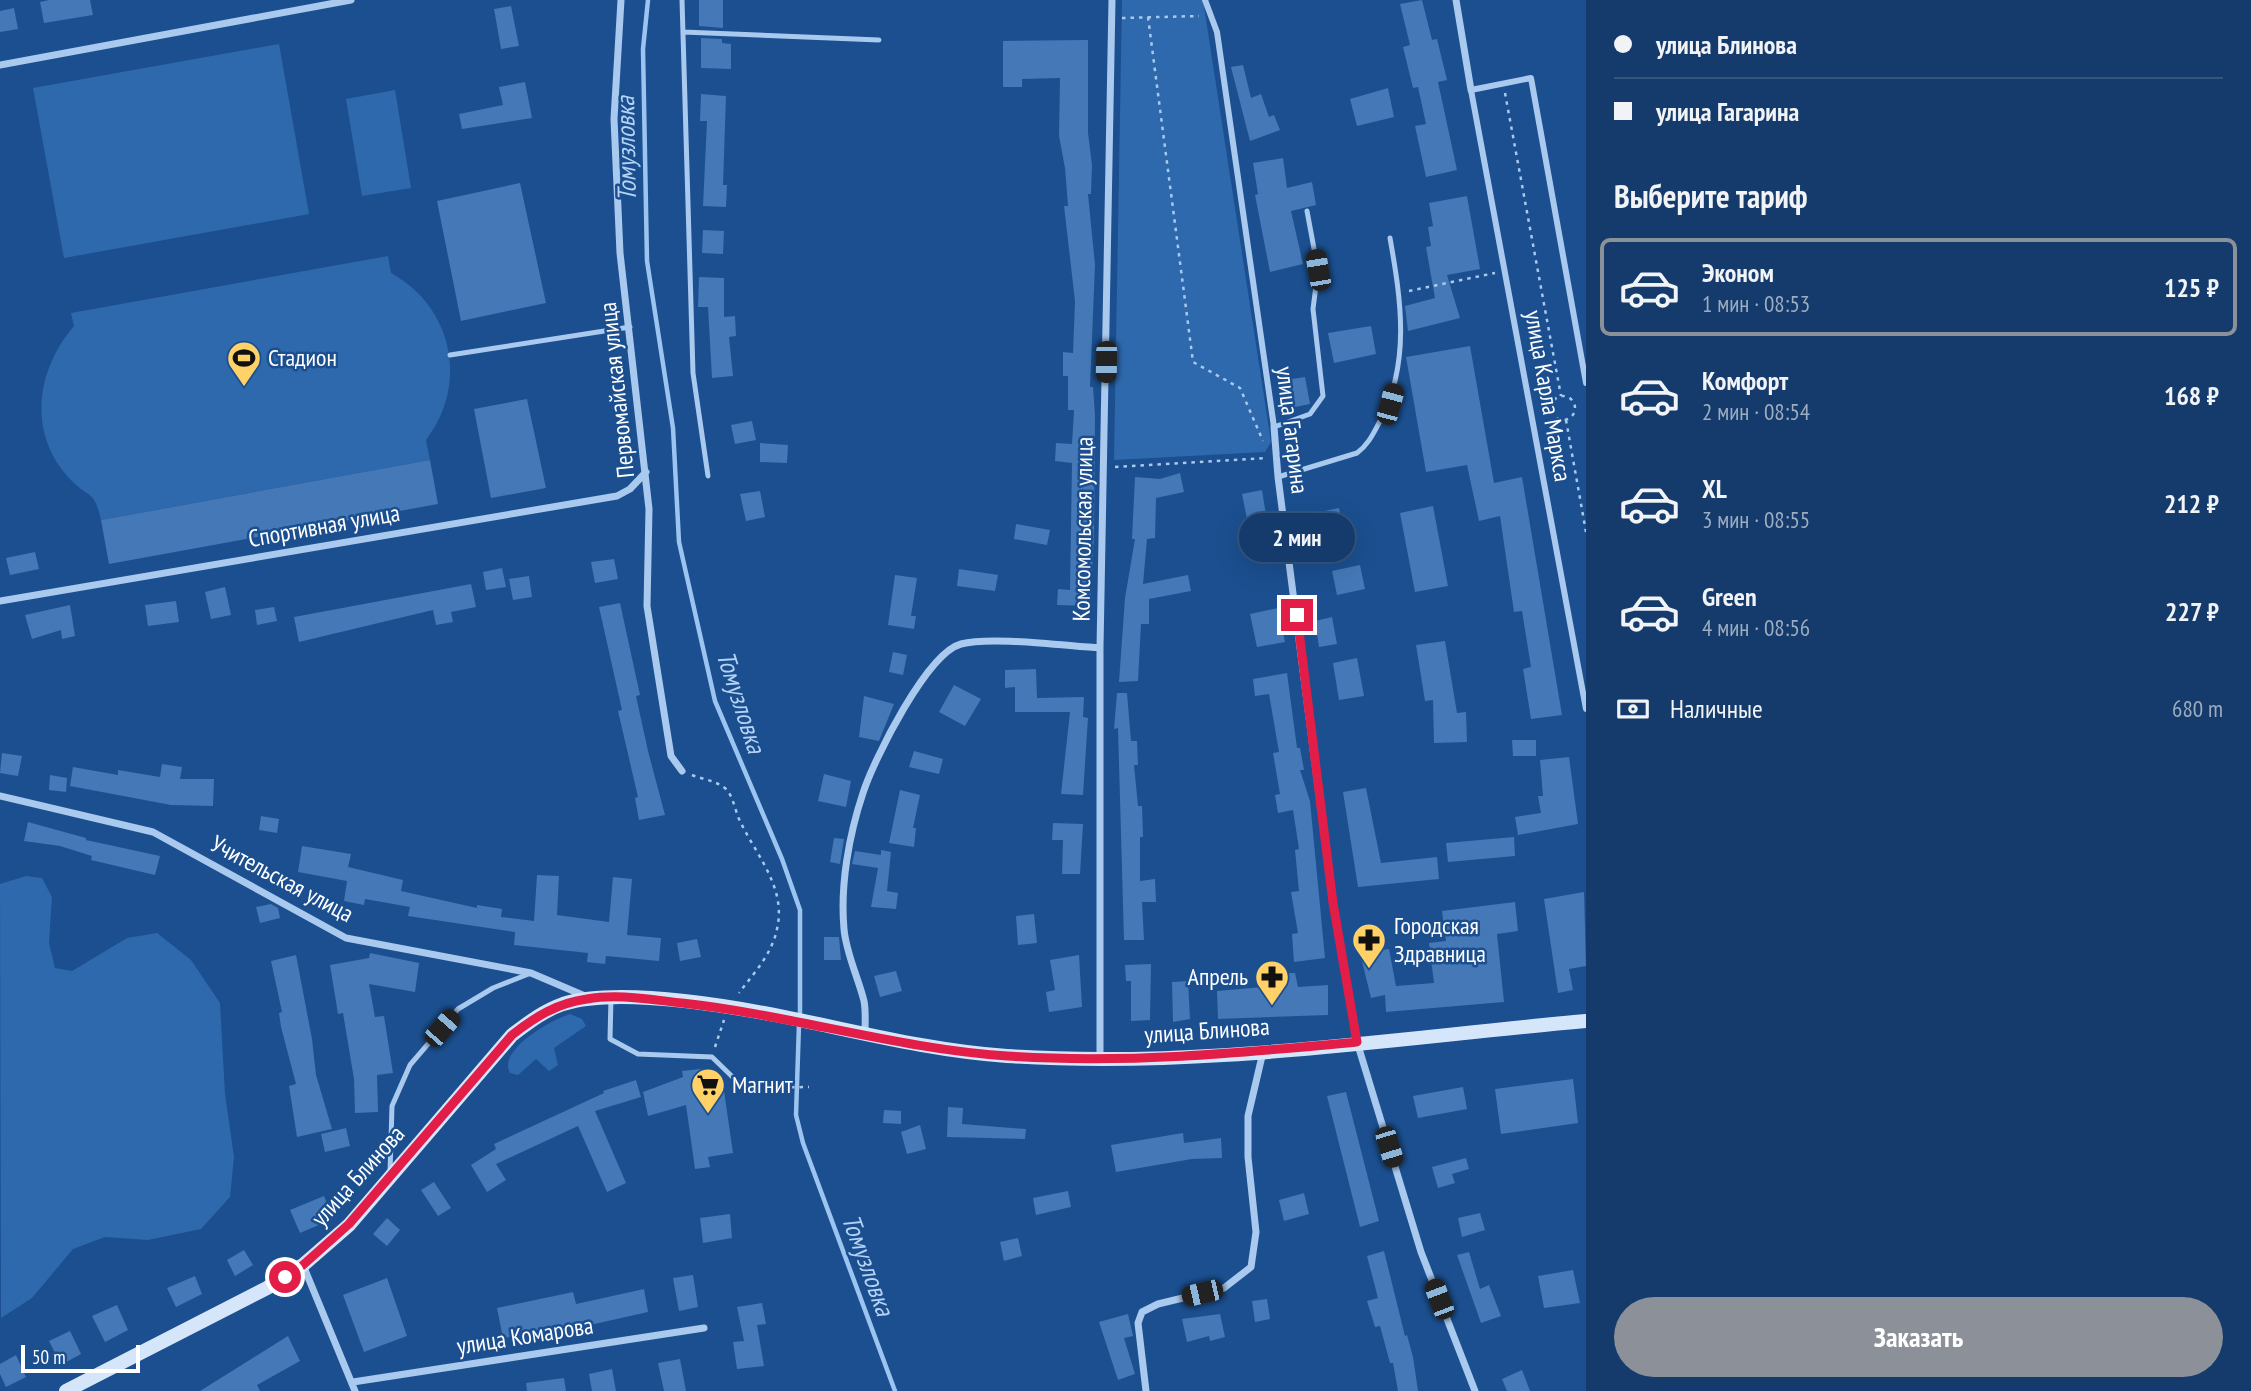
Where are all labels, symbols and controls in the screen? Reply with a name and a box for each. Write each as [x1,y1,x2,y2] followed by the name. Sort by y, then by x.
[1656,28,1797,61] text: улица Блинова
[608,94,643,202] water label: Томузловка
[1656,95,1799,128] text: улица Гагарина
[1614,175,1808,217] text: Выберите тариф
[1305,247,1332,293] car
[1618,256,1681,319] icon: car
[1702,256,1774,289] text: Эконом
[2164,271,2219,304] text: 125 ₽
[1702,289,1810,318] text: 1 мин · 08:53
[592,301,641,479] street label: Первомайская улица
[1518,308,1579,484] street label: улица Карла Маркса
[225,339,263,388] sports icon: Стадион
[1096,341,1117,383] car
[268,342,337,373] place label: Стадион
[1618,364,1681,427] icon: car
[1702,364,1788,397] text: Комфорт
[1269,365,1316,495] street label: улица Гагарина
[2164,379,2219,412] text: 168 ₽
[1375,381,1406,427] car
[1702,397,1810,426] text: 2 мин · 08:54
[1065,436,1100,622] street label: Комсомольская улица
[1618,472,1681,535] icon: car
[1702,472,1727,505] text: XL
[2164,487,2219,520] text: 212 ₽
[246,497,402,554] street label: Спортивная улица
[1702,505,1810,534] text: 3 мин · 08:55
[1239,514,1355,562] callout: 2 мин
[1272,523,1322,552] text: 2 мин
[1618,580,1681,643] icon: car
[1702,580,1757,613] text: Green
[2165,595,2219,628] text: 227 ₽
[1281,599,1313,631] route end
[1702,613,1810,642] text: 4 мин · 08:56
[709,647,774,759] water label: Томузловка
[1614,690,1652,728] icon: cash
[1670,692,1763,725] text: Наличные
[2172,694,2223,723] text: 680 m
[206,828,359,929] street label: Учительская улица
[1394,910,1486,969] place label: Городская Здравница
[1350,921,1388,970] pharmacy icon: Городская Здравница
[1253,958,1291,1007] pharmacy icon: Апрель
[1188,961,1248,992] place label: Апрель
[421,1005,464,1051] car
[1143,1011,1271,1050] street label: улица Блинова
[689,1066,727,1115] supermarket icon: Магнит
[732,1069,793,1100] place label: Магнит
[304,1119,411,1233] street label: улица Блинова
[1373,1124,1406,1170] car
[835,1210,903,1321] water label: Томузловка
[269,1261,301,1293] route start
[1422,1276,1457,1322] car
[1180,1278,1225,1308] car
[1614,1297,2223,1377] button: Заказать
[455,1309,595,1362] street label: улица Комарова
[21,1342,140,1374] scale bar
[32,1345,66,1369] text: 50 m

